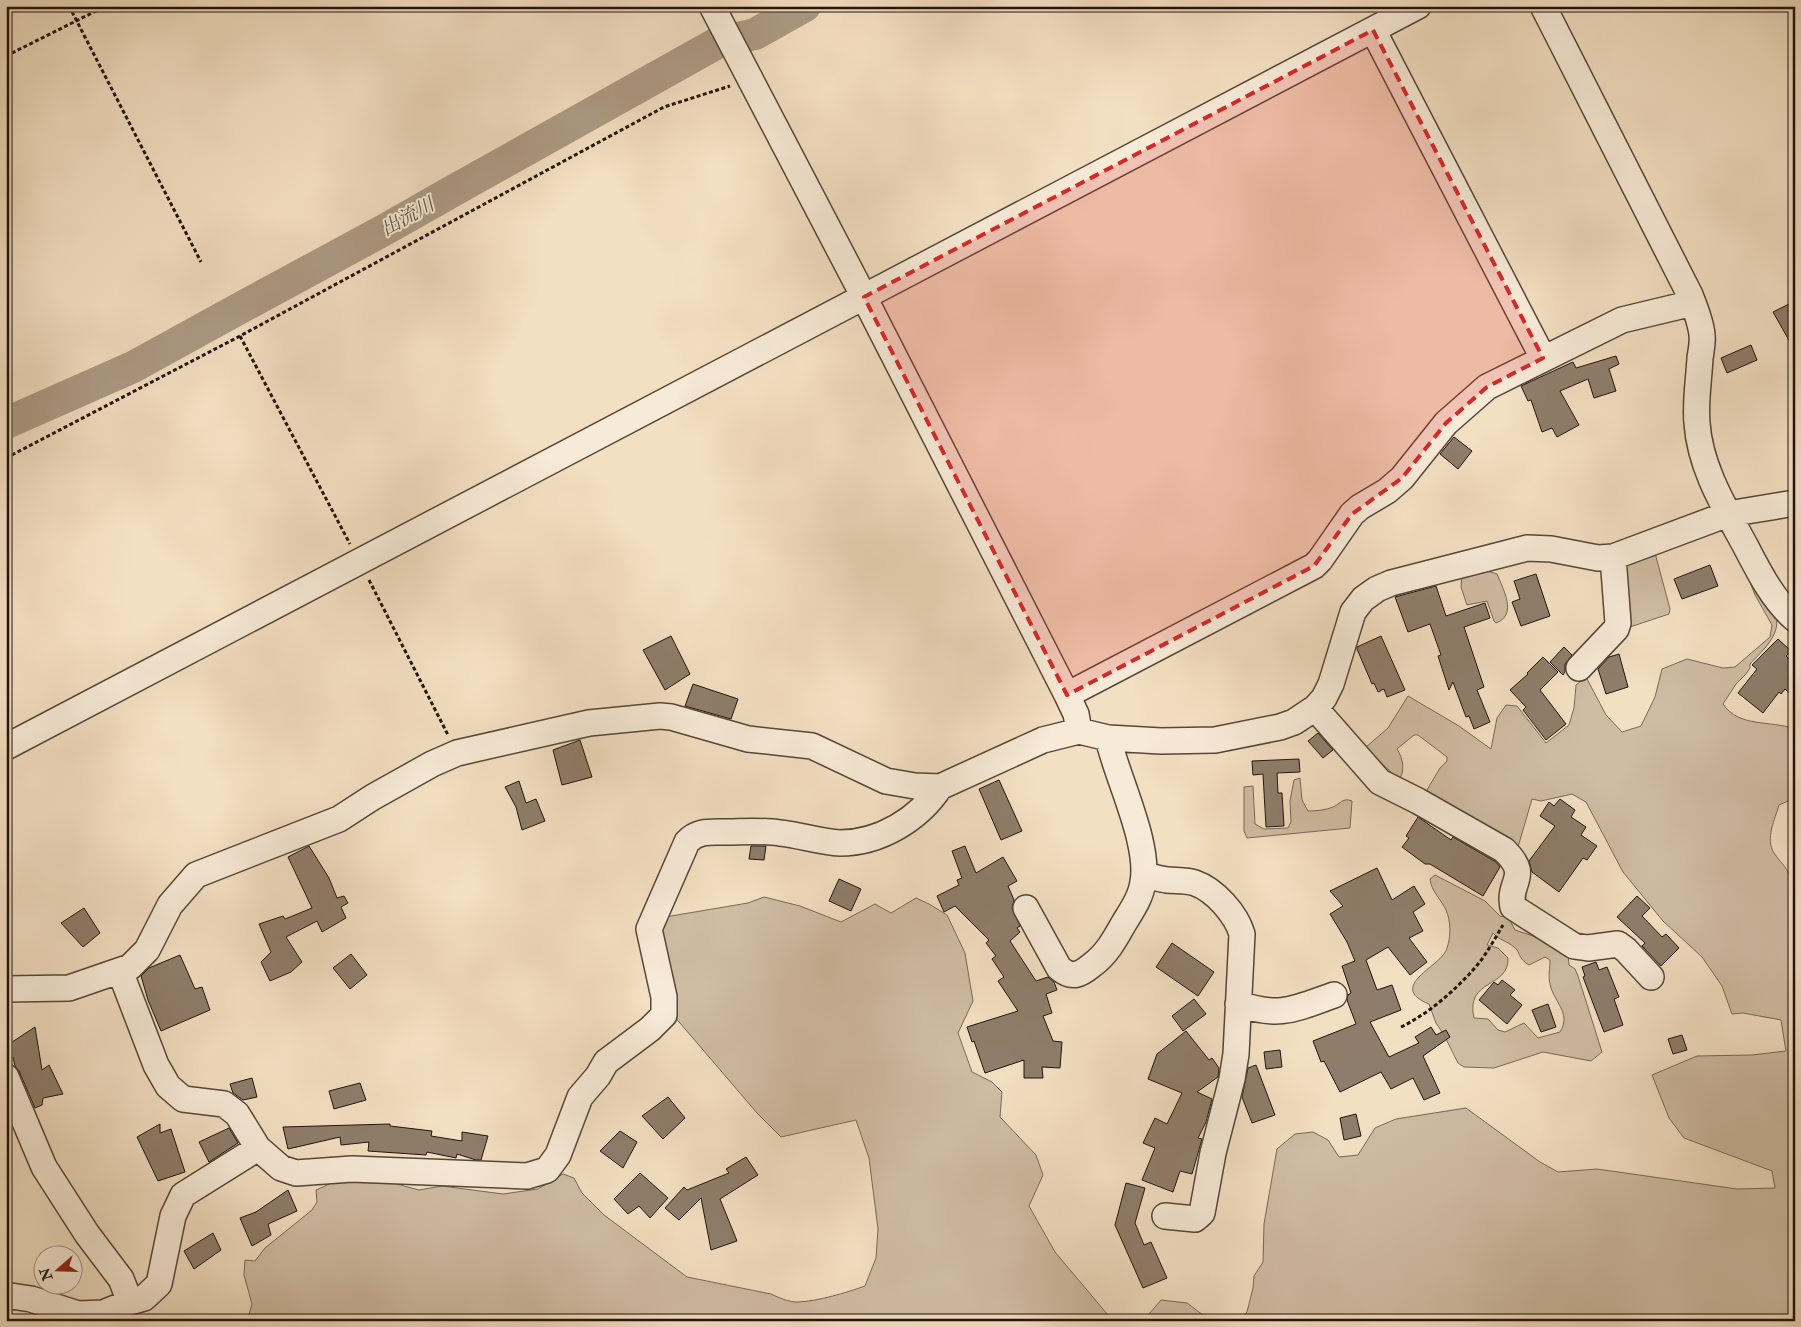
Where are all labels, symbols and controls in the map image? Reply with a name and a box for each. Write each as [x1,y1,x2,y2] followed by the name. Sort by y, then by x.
[377,192,440,241] water label: 出流川
[32,1244,82,1294] north arrow
[36,1265,57,1284] text: N

